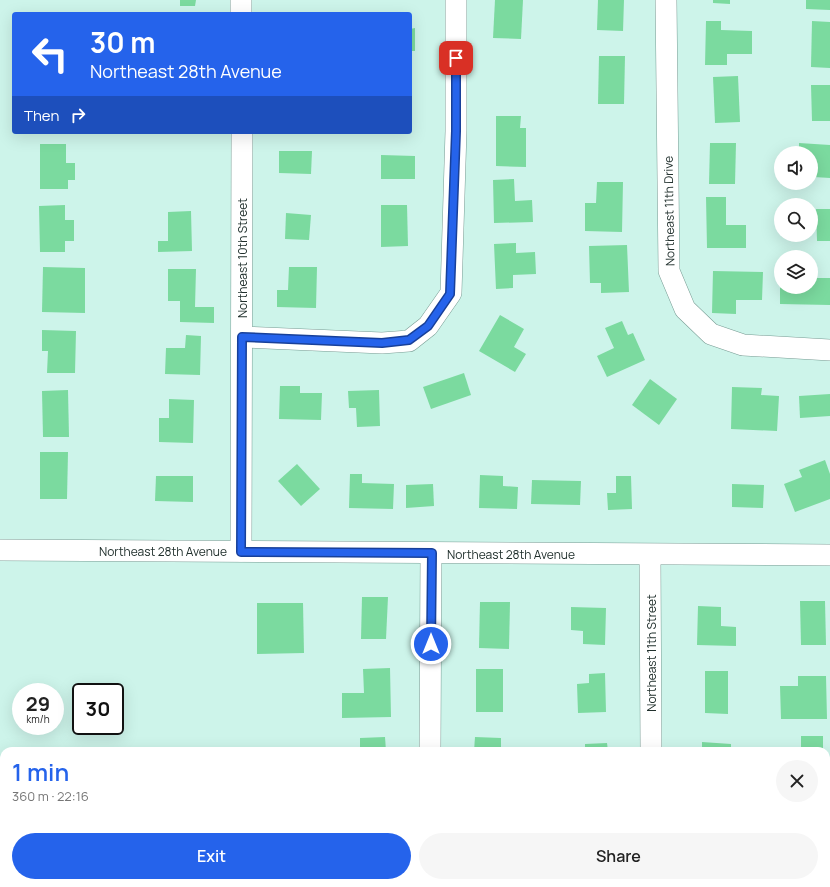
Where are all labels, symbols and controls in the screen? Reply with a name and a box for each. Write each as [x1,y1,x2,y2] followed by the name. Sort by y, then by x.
[90,23,155,61] text: 30 m
[24,28,76,80] icon: left
[439,41,473,75] pin
[445,47,467,69] icon: arrive
[90,59,282,83] text: Northeast 28th Avenue
[67,104,89,126] icon: right
[24,105,59,126] text: Then
[774,146,818,294] map controls
[774,146,818,190] button: sound
[660,156,678,266] street label: Northeast 11th Drive
[234,198,251,318] street label: Northeast 10th Street
[774,198,818,242] button: search
[774,250,818,294] button: layers
[99,543,227,560] street label: Northeast 28th Avenue
[447,546,575,563] street label: Northeast 28th Avenue
[643,594,660,712] street label: Northeast 11th Street
[410,623,452,665] position arrow
[72,683,124,735] speed limit sign: 30
[26,690,50,717] text: 29
[26,712,50,726] text: km/h
[12,755,69,788] text: 1 min
[776,760,818,802] button: close
[12,787,89,805] text: 360 m · 22:16
[12,833,411,879] button: Exit
[419,833,818,879] button: Share

